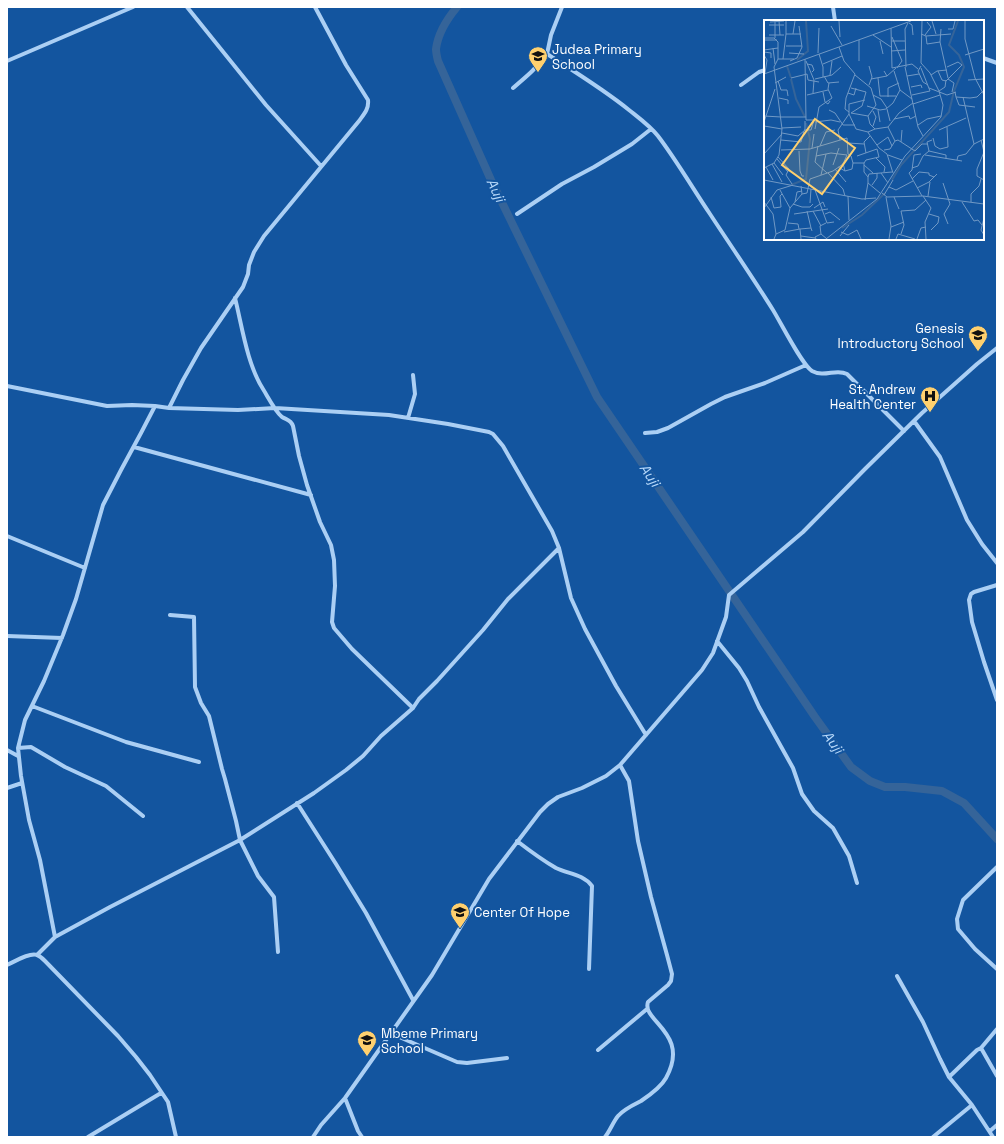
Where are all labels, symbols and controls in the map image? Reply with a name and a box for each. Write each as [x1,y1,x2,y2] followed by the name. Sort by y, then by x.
[764,20,984,240] inset map
[552,41,642,73] place label: Judea Primary School
[527,45,549,73] school or university icon: Judea Primary School
[483,175,510,206] water label: Auji
[838,320,964,352] place label: Genesis Introductory School
[967,324,989,352] school or university icon: Genesis Introductory School
[830,381,916,413] place label: St. Andrew Health Center
[919,385,941,413] hospital icon: St. Andrew Health Center
[636,460,665,491] water label: Auji
[819,727,848,758] water label: Auji
[449,901,471,929] school or university icon: Center Of Hope
[474,904,570,921] place label: Center Of Hope
[381,1025,478,1057] place label: Mbeme Primary School
[356,1029,378,1057] school or university icon: Mbeme Primary School

